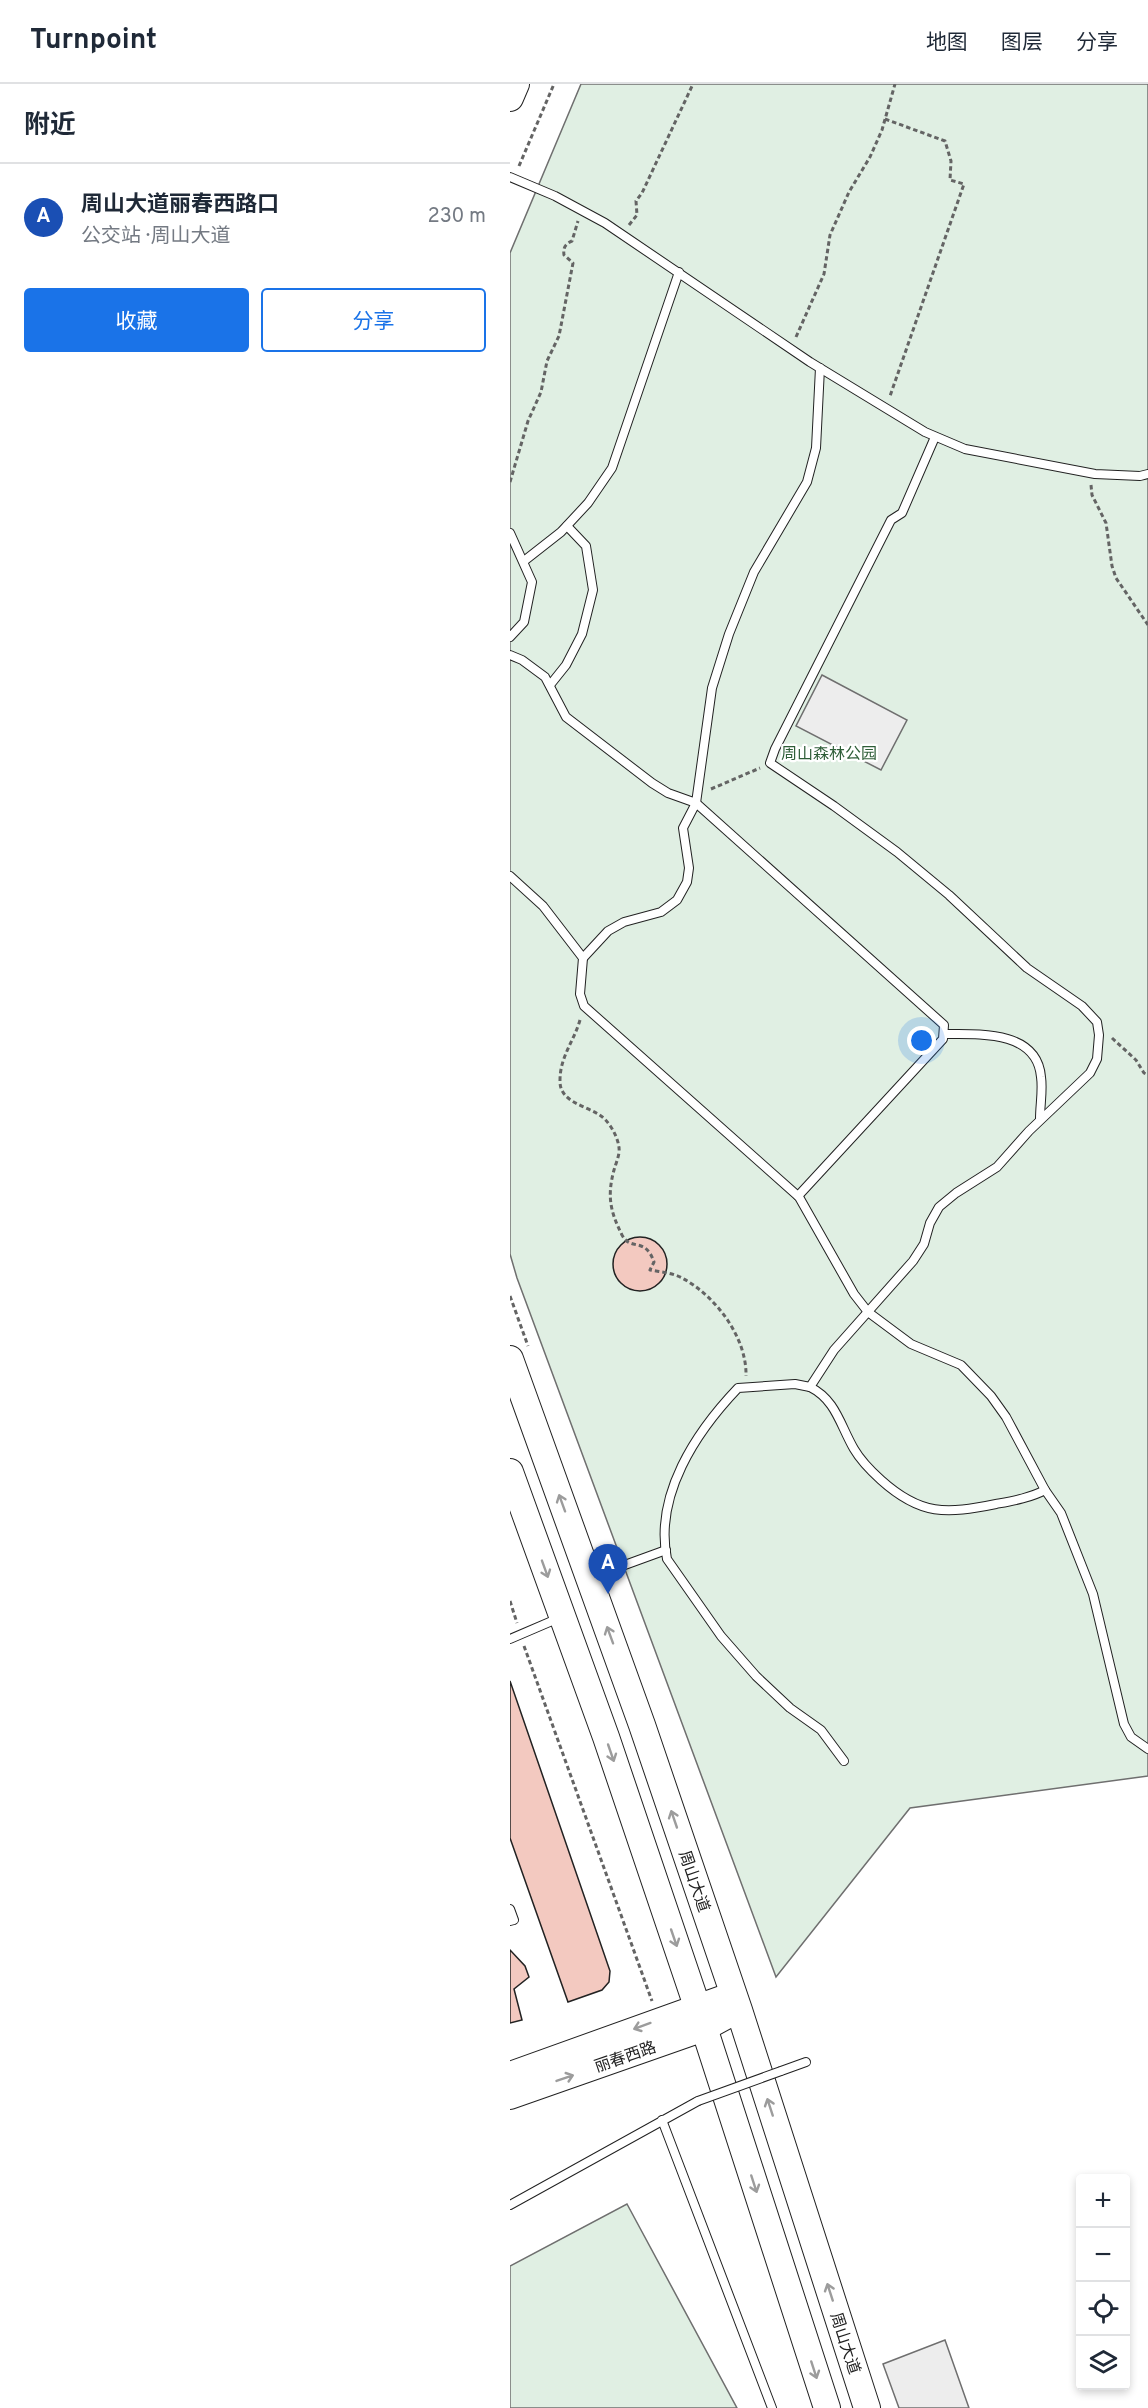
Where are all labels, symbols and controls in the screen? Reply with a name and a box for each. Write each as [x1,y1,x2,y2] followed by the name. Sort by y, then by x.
[30,23,157,59] text: Turnpoint
[926,30,968,57] text: 地图
[1001,30,1043,57] text: 图层
[1076,30,1118,57] text: 分享
[24,110,76,143] text: 附近
[81,192,279,219] text: 周山大道丽春西路口
[36,204,51,230] text: A
[427,204,486,230] text: 230 m
[81,224,230,250] text: 公交站 · 周山大道
[24,288,249,352] button: 收藏
[261,288,486,352] button: 分享
[781,745,877,765] park label: 周山森林公园
[907,1026,936,1055] your location
[555,1494,566,1513] one-way arrow
[588,1544,628,1594] pin: A
[541,1559,552,1578] one-way arrow
[603,1626,614,1645] one-way arrow
[607,1743,618,1762] one-way arrow
[668,1810,679,1829] one-way arrow
[673,1848,713,1915] street label: 周山大道
[669,1928,680,1947] one-way arrow
[633,2021,651,2032] one-way arrow
[592,2038,659,2078] street label: 丽春西路
[555,2071,574,2082] one-way arrow
[764,2098,775,2117] one-way arrow
[750,2174,761,2193] one-way arrow
[1076,2174,1130,2390] map controls
[1076,2174,1130,2228] button: +
[1076,2228,1130,2282] button: −
[1076,2282,1130,2336] button: locate
[824,2283,835,2302] one-way arrow
[825,2310,863,2377] street label: 周山大道
[1076,2336,1130,2390] button: layers
[810,2360,821,2379] one-way arrow

